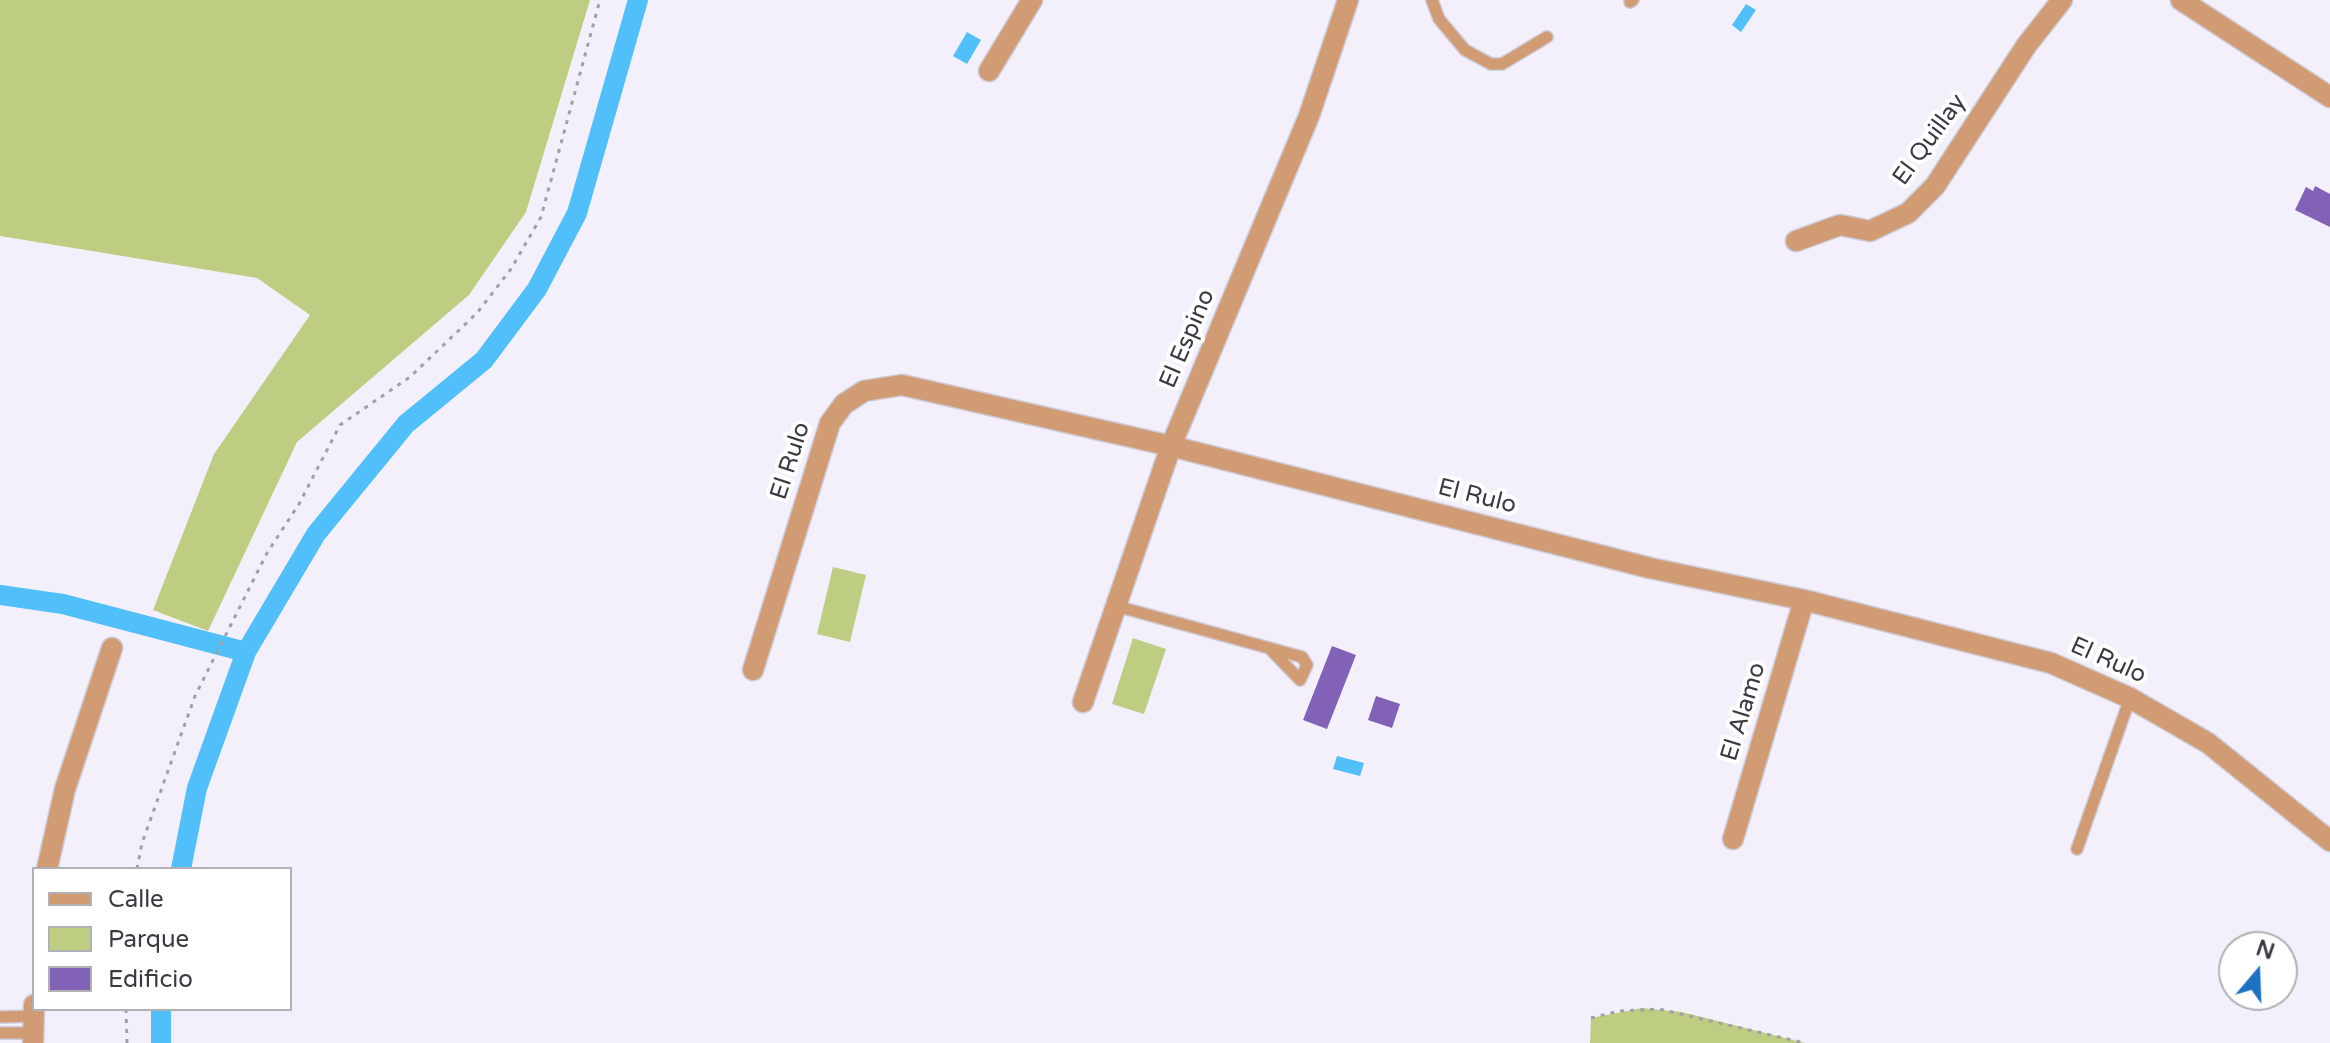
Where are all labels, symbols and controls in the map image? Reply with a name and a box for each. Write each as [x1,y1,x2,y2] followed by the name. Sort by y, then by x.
[1887,89,1973,191] street label: El Quillay
[1154,285,1222,393] street label: El Espino
[765,419,817,503] street label: El Rulo
[1435,473,1519,521] street label: El Rulo
[2066,632,2150,690] street label: El Rulo
[1715,659,1773,765] street label: El Alamo
[32,867,292,1011] legend
[108,885,164,914] text: Calle
[108,925,189,954] text: Parque
[2218,931,2298,1011] north arrow
[2253,935,2278,965] text: N
[108,965,193,994] text: Edificio

